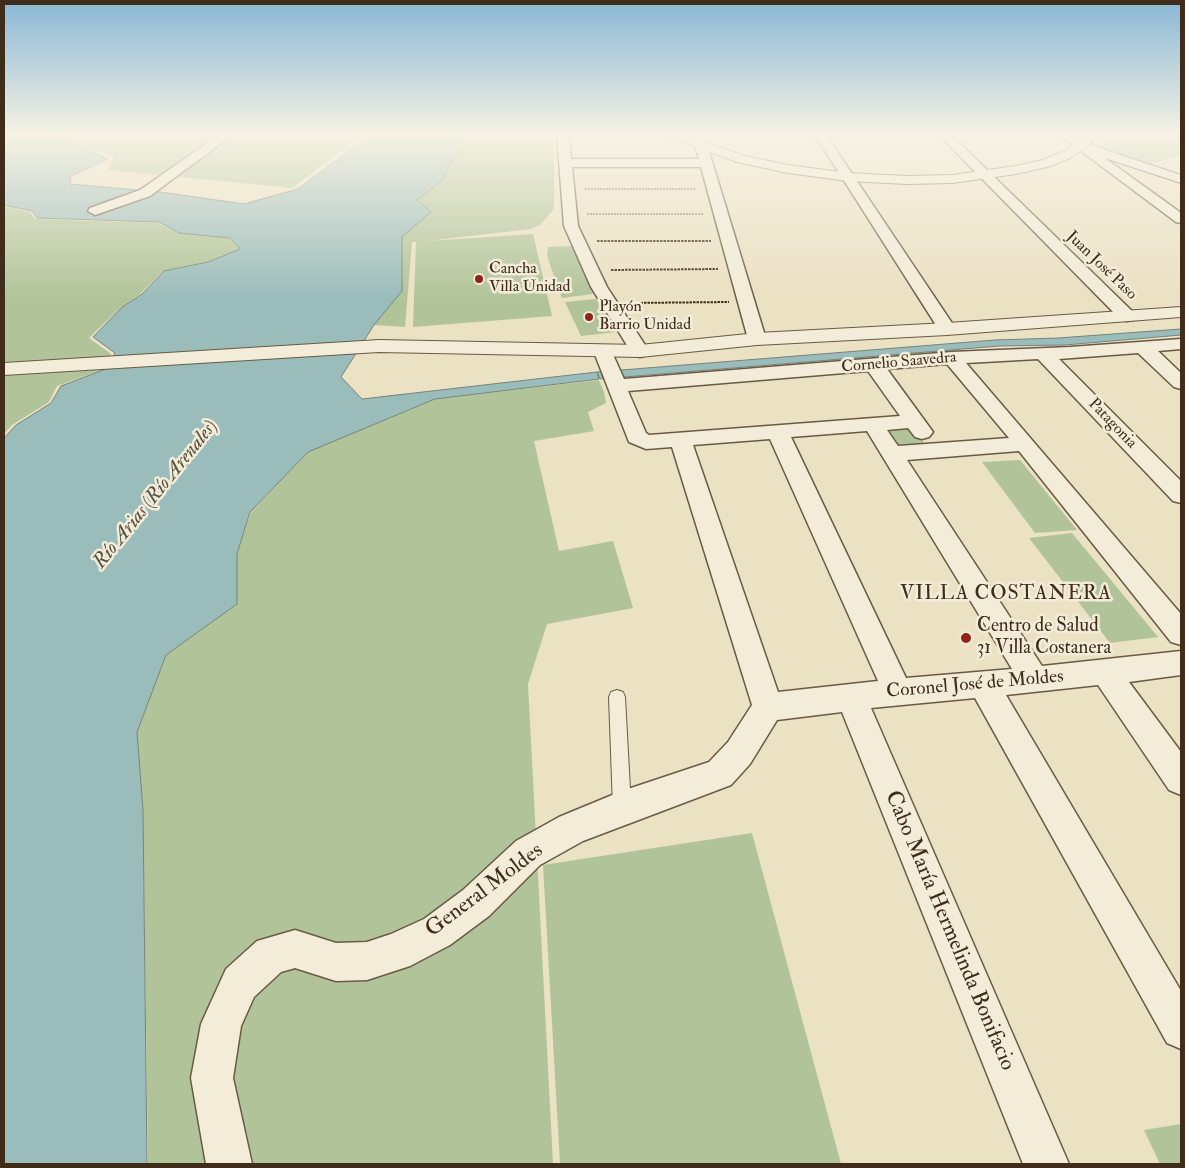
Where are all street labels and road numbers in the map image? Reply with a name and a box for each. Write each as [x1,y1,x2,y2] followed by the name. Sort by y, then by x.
[1062,228,1140,304] street label: Juan José Paso
[841,348,957,378] street label: Cornelio Saavedra
[1084,395,1140,453] street label: Patagonia
[885,666,1065,704] street label: Coronel José de Moldes
[878,787,1020,1075] street label: Cabo María Hermelinda Bonifacio
[421,838,549,944] street label: General Moldes

